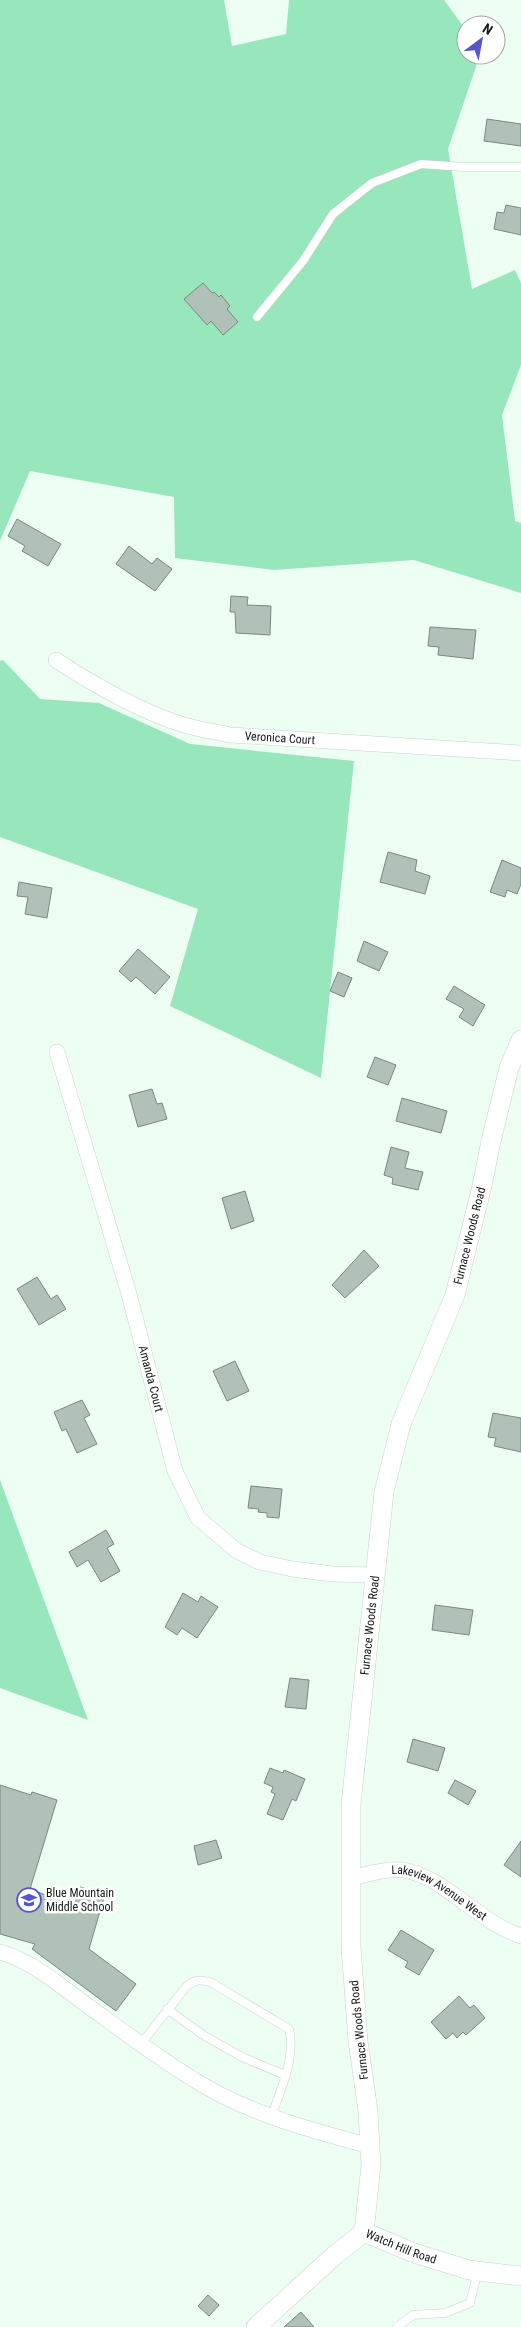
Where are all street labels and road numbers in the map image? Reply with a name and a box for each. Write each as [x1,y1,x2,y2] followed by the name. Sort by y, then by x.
[244,729,316,747] street label: Veronica Court
[451,1186,488,1286] street label: Furnace Woods Road
[136,1344,166,1414] street label: Amanda Court
[358,1575,382,1676] street label: Furnace Woods Road
[391,1863,490,1924] street label: Lakeview Avenue West
[347,1980,371,2080] street label: Furnace Woods Road
[364,2227,438,2267] street label: Watch Hill Road

